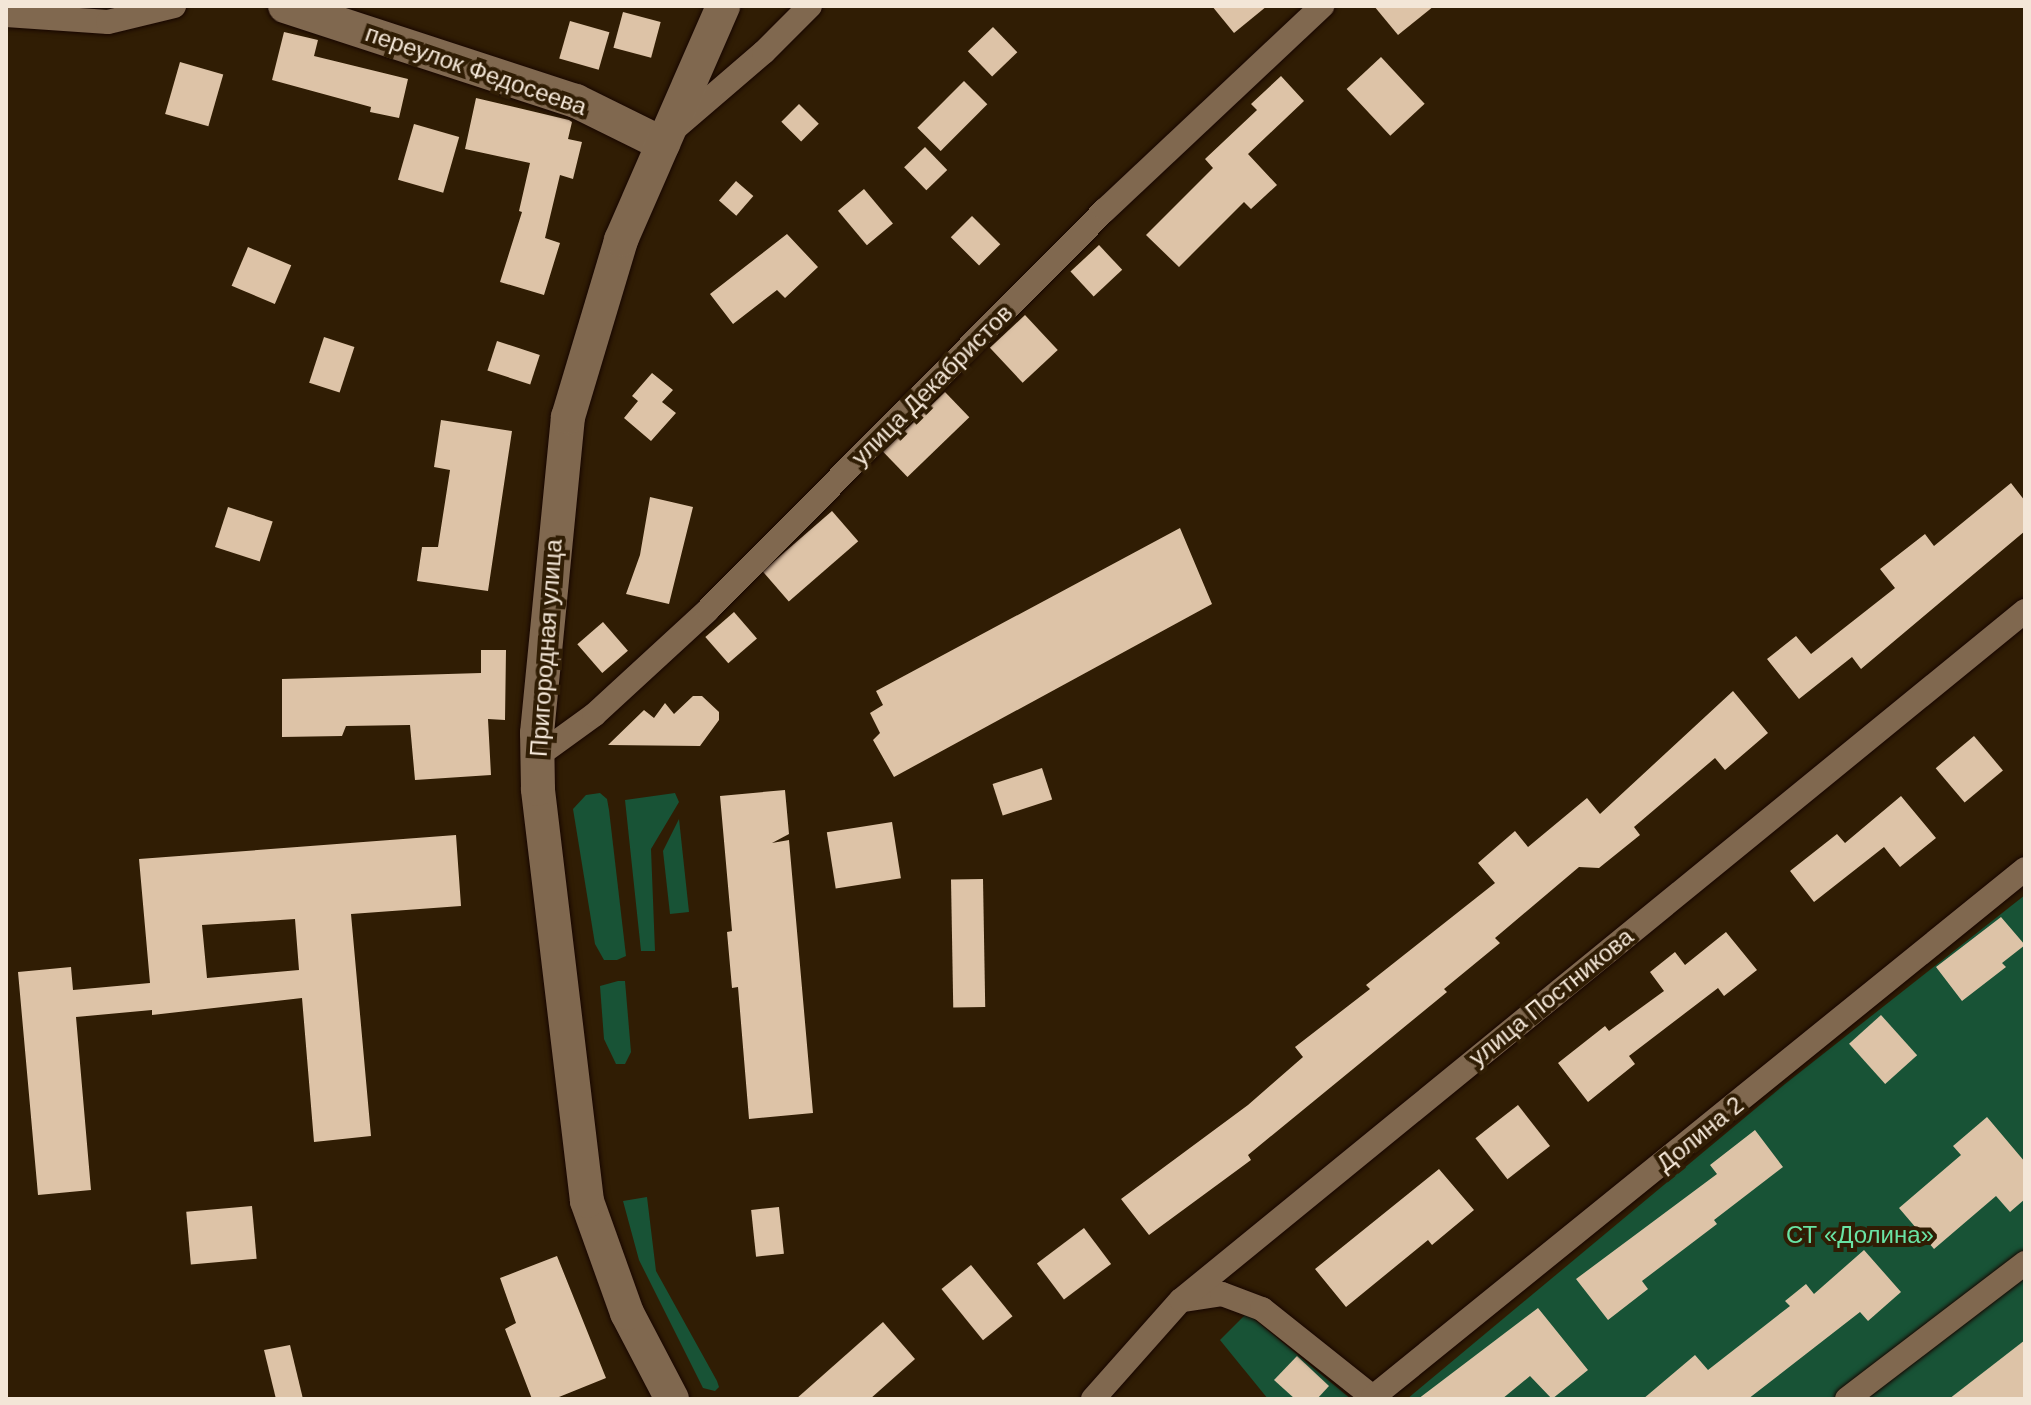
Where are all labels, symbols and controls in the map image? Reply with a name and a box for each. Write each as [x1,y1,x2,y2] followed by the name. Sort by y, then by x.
[362,19,590,121] street label: переулок Федосеева
[845,298,1019,472] street label: улица Декабристов
[524,538,568,758] street label: Пригородная улица
[1463,922,1639,1072] street label: улица Постникова
[1651,1090,1749,1178] street label: Долина 2
[1786,1221,1934,1249] park label: СТ «Долина»

